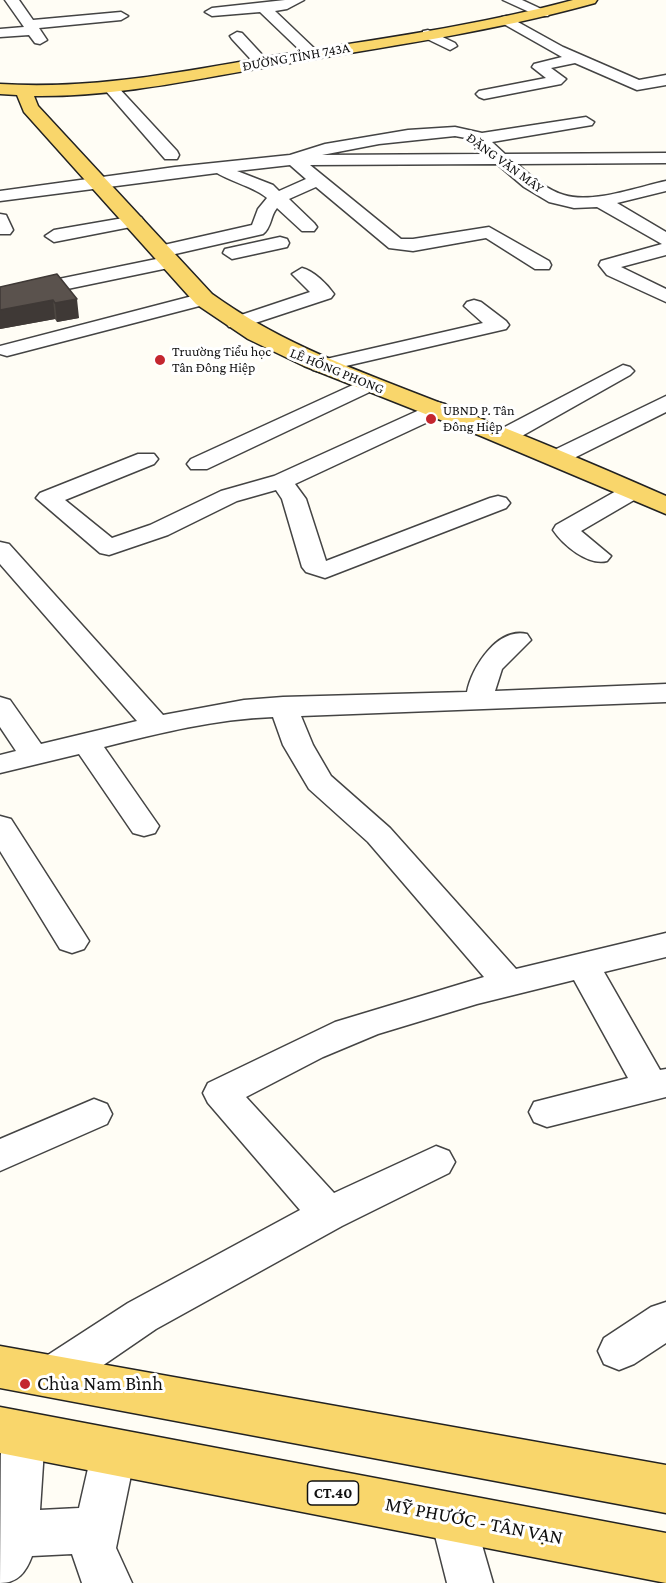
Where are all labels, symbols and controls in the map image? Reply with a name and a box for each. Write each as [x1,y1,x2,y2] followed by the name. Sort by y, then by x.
[241,39,351,75] street label: ĐƯỜNG TỈNH 743A
[463,129,547,197] street label: ĐẶNG VĂN MÂY
[172,344,271,376] place label: Truường Tiểu học Tân Đông Hiệp
[287,344,387,398] street label: LÊ HỒNG PHONG
[153,353,167,367] marker: Truường Tiểu học Tân Đông Hiệp
[443,403,514,436] place label: UBND P. Tân Đông Hiệp
[424,412,438,426] marker: UBND P. Tân Đông Hiệp
[37,1372,163,1396] place label: Chùa Nam Bình
[18,1377,32,1391] marker: Chùa Nam Bình
[308,1481,358,1505] road number: CT.40
[383,1492,565,1550] street label: MỸ PHƯỚC - TÂN VẠN

